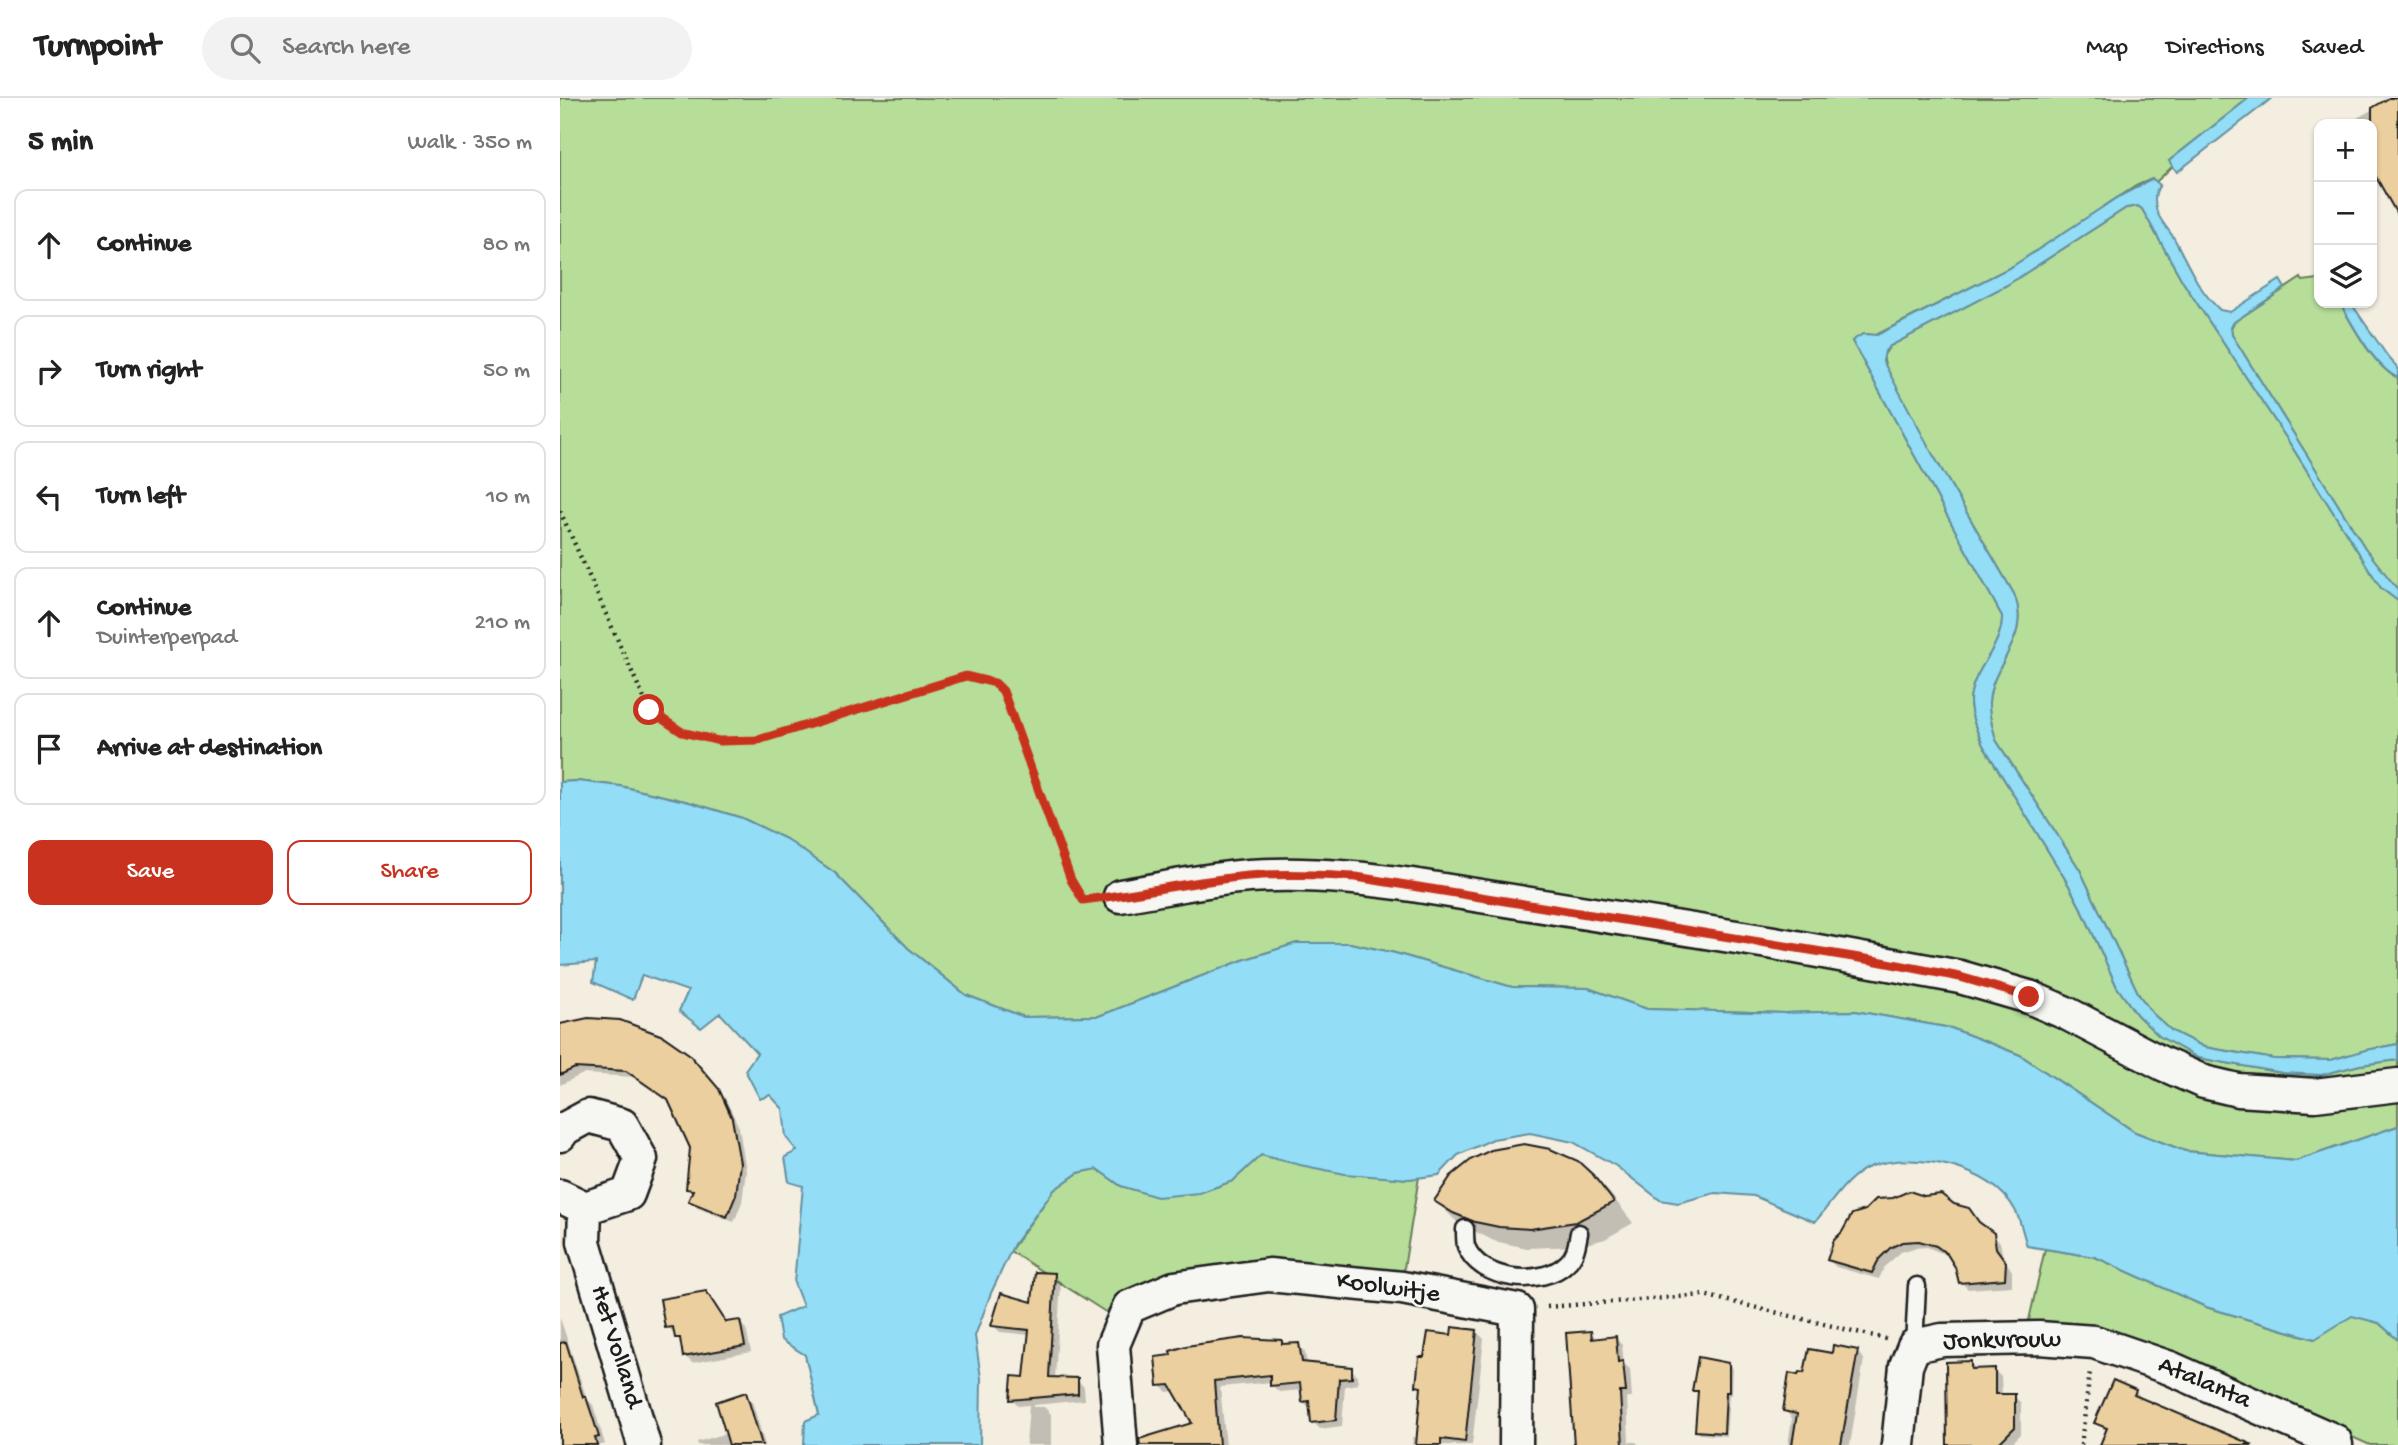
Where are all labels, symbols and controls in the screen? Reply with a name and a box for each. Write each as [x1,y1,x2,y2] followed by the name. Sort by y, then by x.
[202,17,692,80] search box
[35,29,160,67] text: Turnpoint
[226,29,264,67] icon: search
[282,33,410,64] text: Search here
[2086,34,2128,63] text: Map
[2166,34,2264,63] text: Directions
[2302,34,2363,63] text: Saved
[2314,119,2377,308] map controls
[2314,119,2377,182] button: +
[28,126,93,161] text: 5 min
[407,130,532,157] text: Walk · 350 m
[2314,182,2377,245] button: −
[30,226,68,264] icon: ahead
[97,230,191,261] text: Continue
[483,232,530,259] text: 80 m
[2314,245,2377,308] button: layers
[30,352,68,390] icon: right
[97,356,201,387] text: Turn right
[483,358,530,385] text: 50 m
[30,478,68,516] icon: left
[97,482,185,513] text: Turn left
[486,484,530,511] text: 10 m
[97,594,191,625] text: Continue
[30,604,68,642] icon: ahead
[475,610,530,637] text: 210 m
[97,625,237,652] text: Duinterperpad
[633,694,664,725] route start
[30,730,68,768] icon: arrive
[97,734,322,765] text: Arrive at destination
[28,840,273,905] button: Save
[287,840,532,905] button: Share
[2013,981,2044,1012] route end
[1334,1266,1442,1312] street label: Koolwitje
[582,1282,649,1414] street label: Het Volland
[1943,1325,2061,1359] street label: Jonkvrouw
[2153,1351,2257,1418] street label: Atalanta

